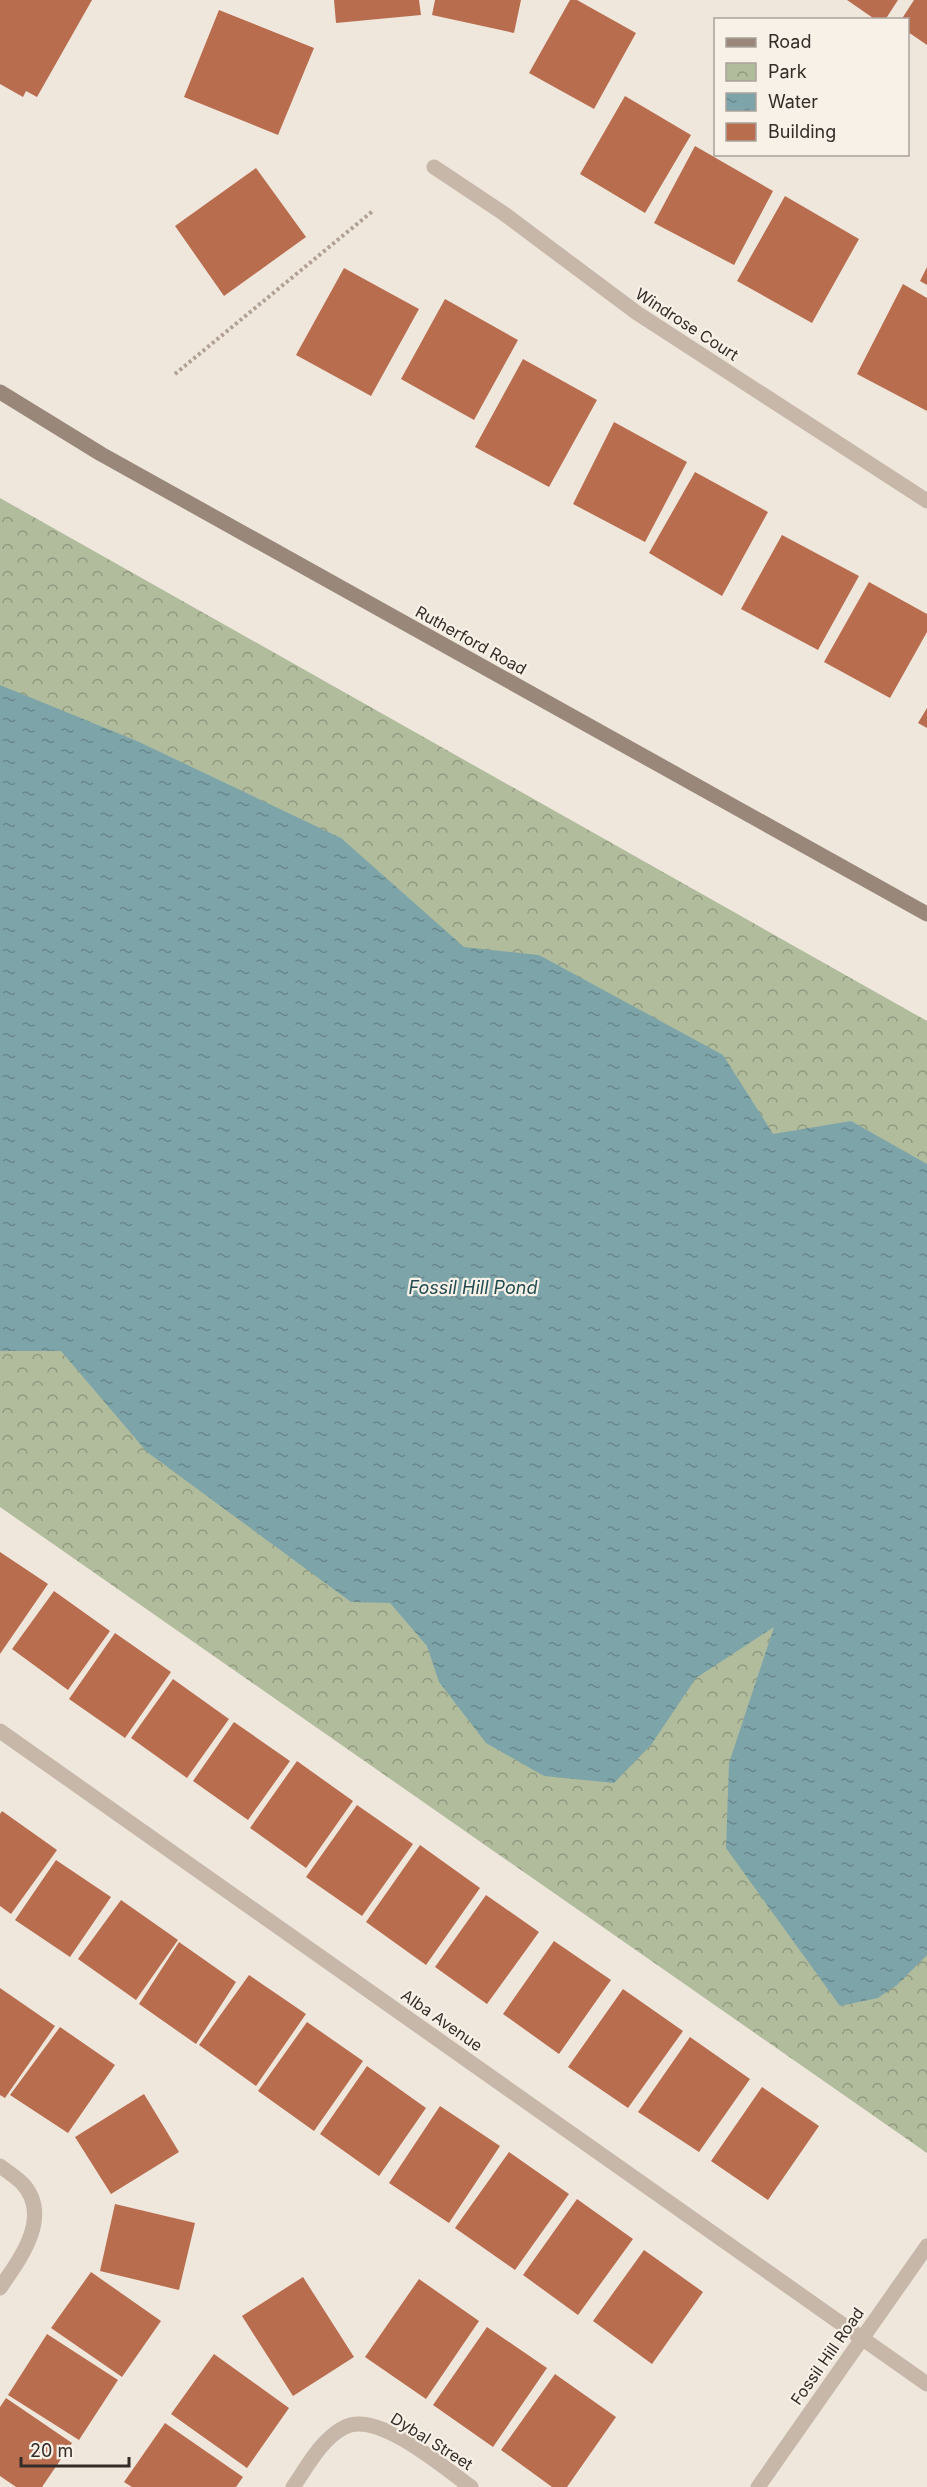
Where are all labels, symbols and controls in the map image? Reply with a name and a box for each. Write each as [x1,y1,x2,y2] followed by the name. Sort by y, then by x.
[714,18,909,156] legend
[768,31,811,52] text: Road
[768,61,807,82] text: Park
[768,91,818,112] text: Water
[768,121,836,142] text: Building
[632,283,742,365] street label: Windrose Court
[412,601,530,679] street label: Rutherford Road
[409,1277,537,1298] water label: Fossil Hill Pond
[398,1985,486,2055] street label: Alba Avenue
[786,2304,868,2408] street label: Fossil Hill Road
[387,2408,477,2474] street label: Dybal Street
[21,2430,129,2468] scale bar
[30,2440,73,2461] text: 20 m

